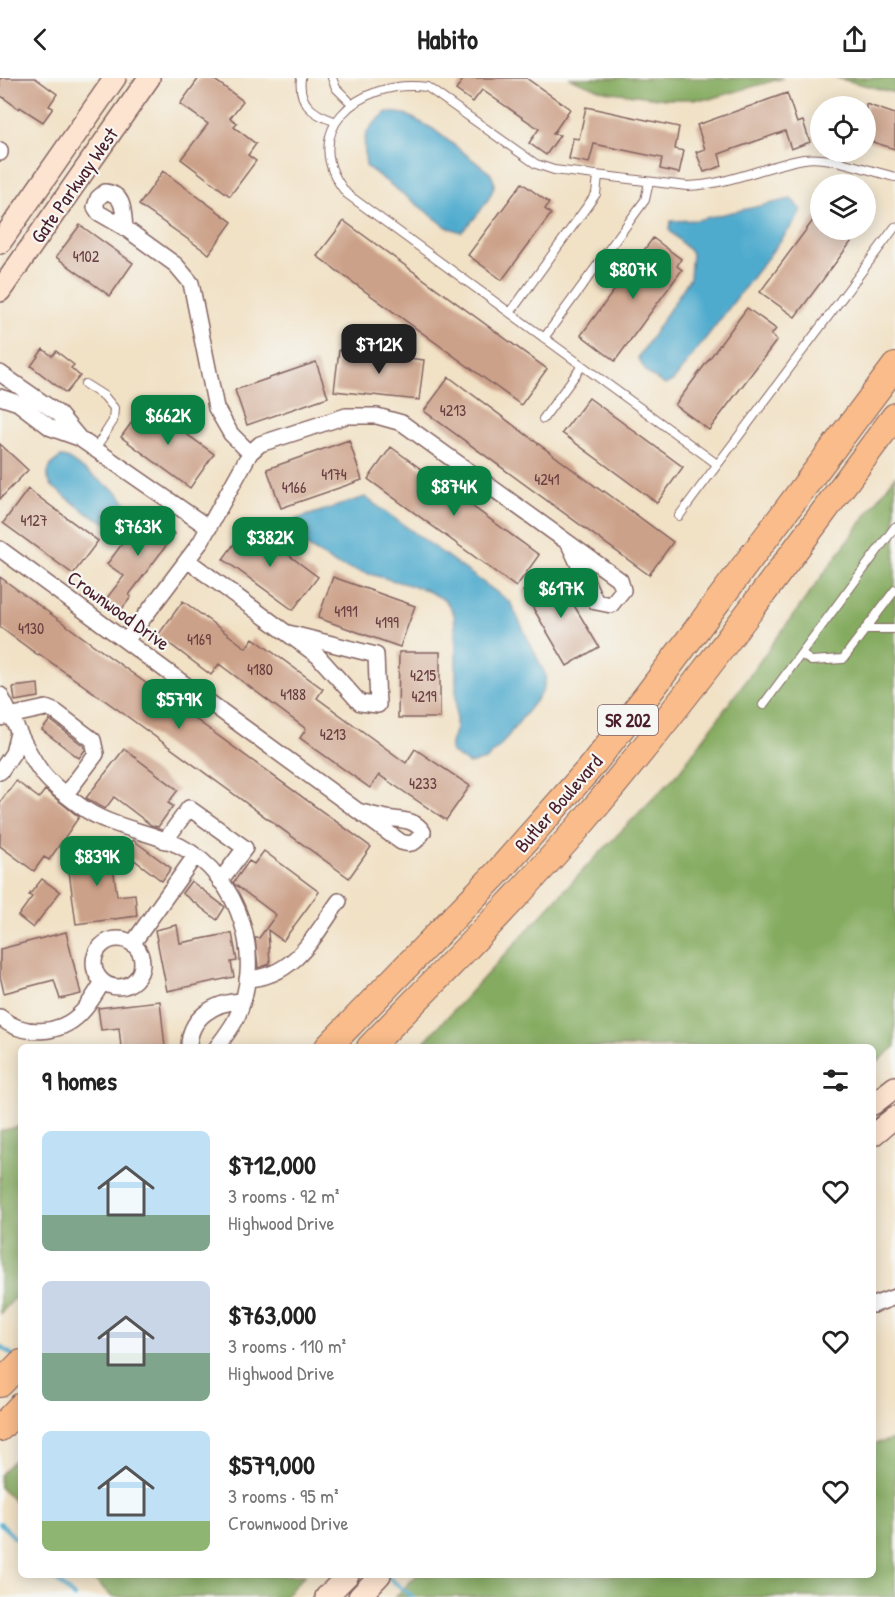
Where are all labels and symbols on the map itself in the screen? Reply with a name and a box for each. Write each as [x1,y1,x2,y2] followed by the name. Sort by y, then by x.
[24,121,125,248] street label: Gate Parkway West
[73,245,100,267] house number: 4102
[591,249,675,300] pin: $807K
[337,324,421,375] pin: $712K
[126,395,210,446] pin: $662K
[440,399,466,421] house number: 4213
[321,463,347,485] house number: 4174
[412,466,496,517] pin: $874K
[534,468,560,490] house number: 4241
[282,476,306,498] house number: 4166
[96,506,180,557] pin: $763K
[20,509,48,531] house number: 4127
[228,517,312,568] pin: $382K
[62,564,176,656] street label: Crownwood Drive
[519,568,603,619] pin: $617K
[334,600,358,622] house number: 4191
[375,611,399,633] house number: 4199
[18,617,44,639] house number: 4130
[187,628,211,650] house number: 4169
[247,658,273,680] house number: 4180
[410,664,436,686] house number: 4215
[137,679,221,730] pin: $579K
[280,683,306,705] house number: 4188
[411,685,437,707] house number: 4219
[598,705,658,735] road number: SR 202
[320,723,346,745] house number: 4213
[508,748,608,858] street label: Butler Boulevard
[409,772,437,794] house number: 4233
[55,836,139,887] pin: $839K

